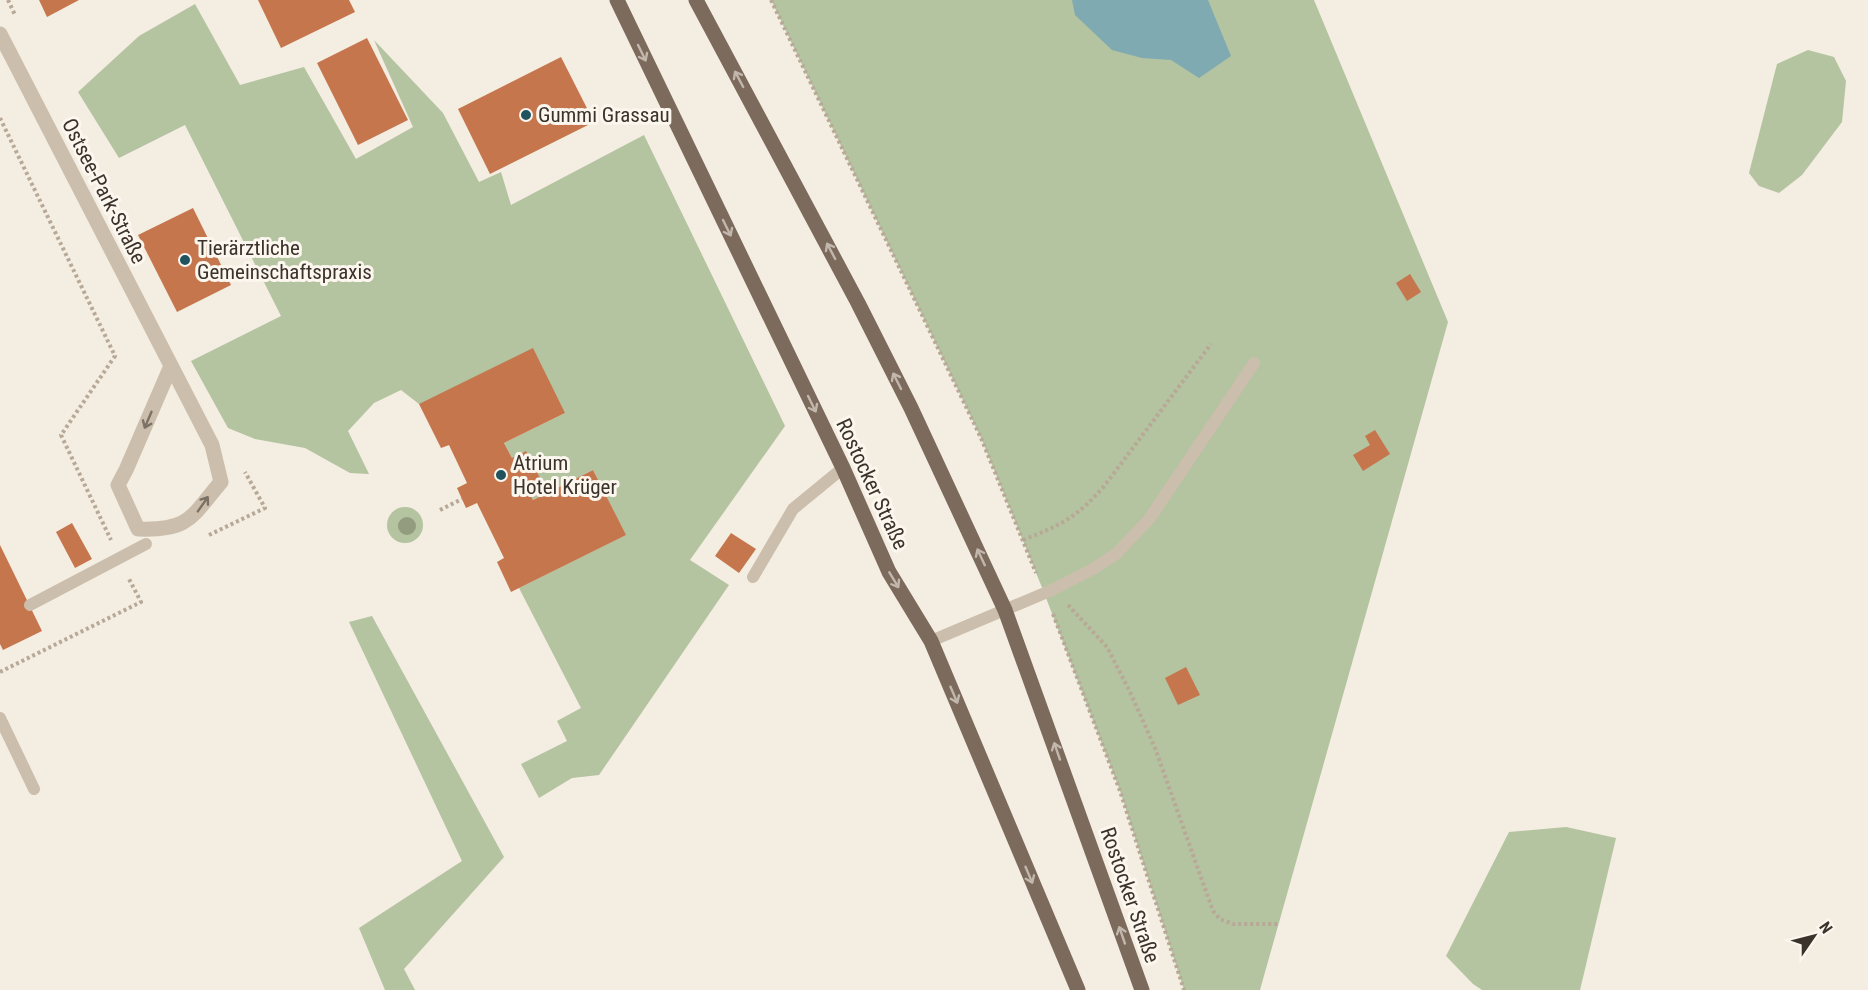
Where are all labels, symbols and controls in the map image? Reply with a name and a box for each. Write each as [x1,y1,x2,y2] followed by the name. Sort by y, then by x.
[637,43,648,61] one-way arrow
[733,71,744,89] one-way arrow
[538,103,670,127] place label: Gummi Grassau
[519,108,533,122] marker: Gummi Grassau
[57,114,151,268] street label: Ostsee-Park-Straße
[721,219,733,237] one-way arrow
[197,236,372,284] place label: Tierärztliche Gemeinschaftspraxis
[825,243,836,261] one-way arrow
[178,253,192,267] marker: Tierärztliche Gemeinschaftspraxis
[891,372,902,390] one-way arrow
[806,394,818,412] one-way arrow
[142,410,153,429] one-way arrow
[831,415,913,553] street label: Rostocker Straße
[513,451,617,499] place label: Atrium Hotel Krüger
[494,468,508,482] marker: Atrium Hotel Krüger
[197,496,210,512] one-way arrow
[974,548,986,566] one-way arrow
[889,571,901,588] one-way arrow
[949,686,960,704] one-way arrow
[1051,742,1062,761] one-way arrow
[1096,824,1164,966] street label: Rostocker Straße
[1024,865,1035,884] one-way arrow
[1784,906,1844,966] north arrow
[1815,918,1836,937] text: N
[1116,926,1127,945] one-way arrow

